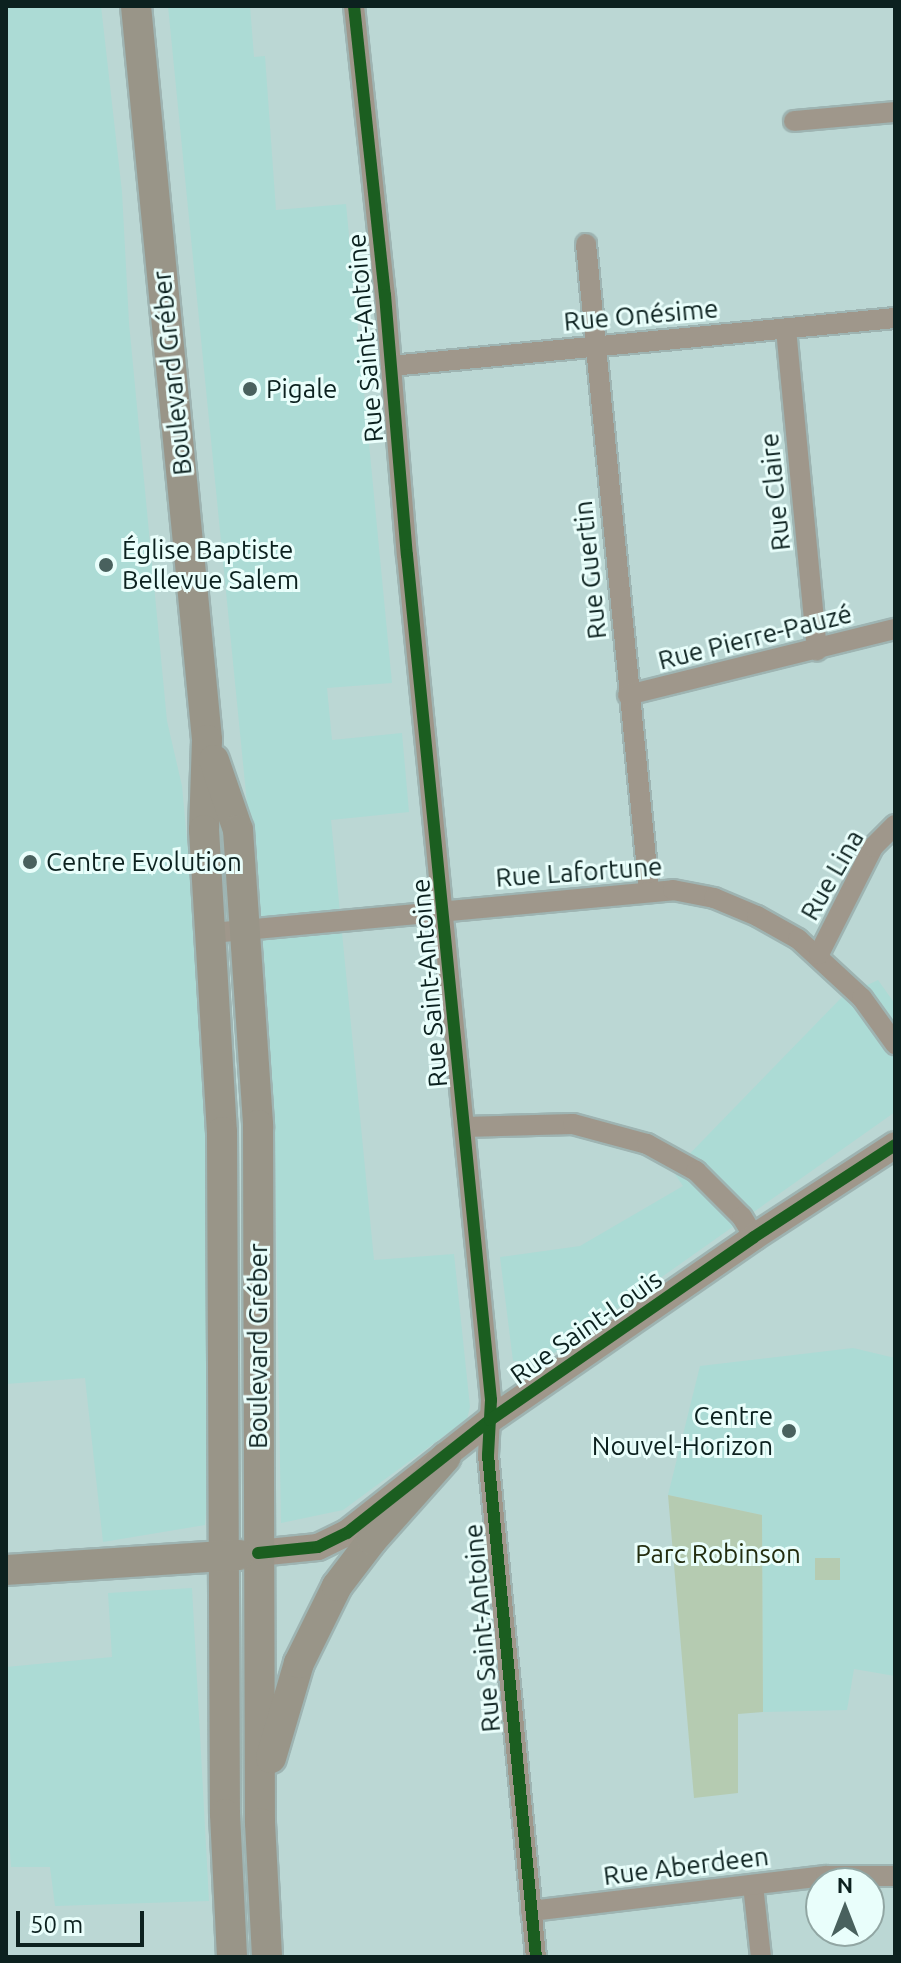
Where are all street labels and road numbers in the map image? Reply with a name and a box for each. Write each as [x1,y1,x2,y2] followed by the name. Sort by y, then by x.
[340,232,390,444] street label: Rue Saint-Antoine
[146,269,198,477] street label: Boulevard Gréber
[562,293,720,337] street label: Rue Onésime
[753,432,797,552] street label: Rue Claire
[567,499,613,641] street label: Rue Guertin
[655,598,855,676] street label: Rue Pierre-Pauzé
[794,824,870,926] street label: Rue Lina
[495,851,663,893] street label: Rue Lafortune
[404,877,454,1089] street label: Rue Saint-Antoine
[242,1243,274,1449] street label: Boulevard Gréber
[504,1263,668,1391] street label: Rue Saint-Louis
[457,1522,507,1734] street label: Rue Saint-Antoine
[602,1840,770,1892] street label: Rue Aberdeen

